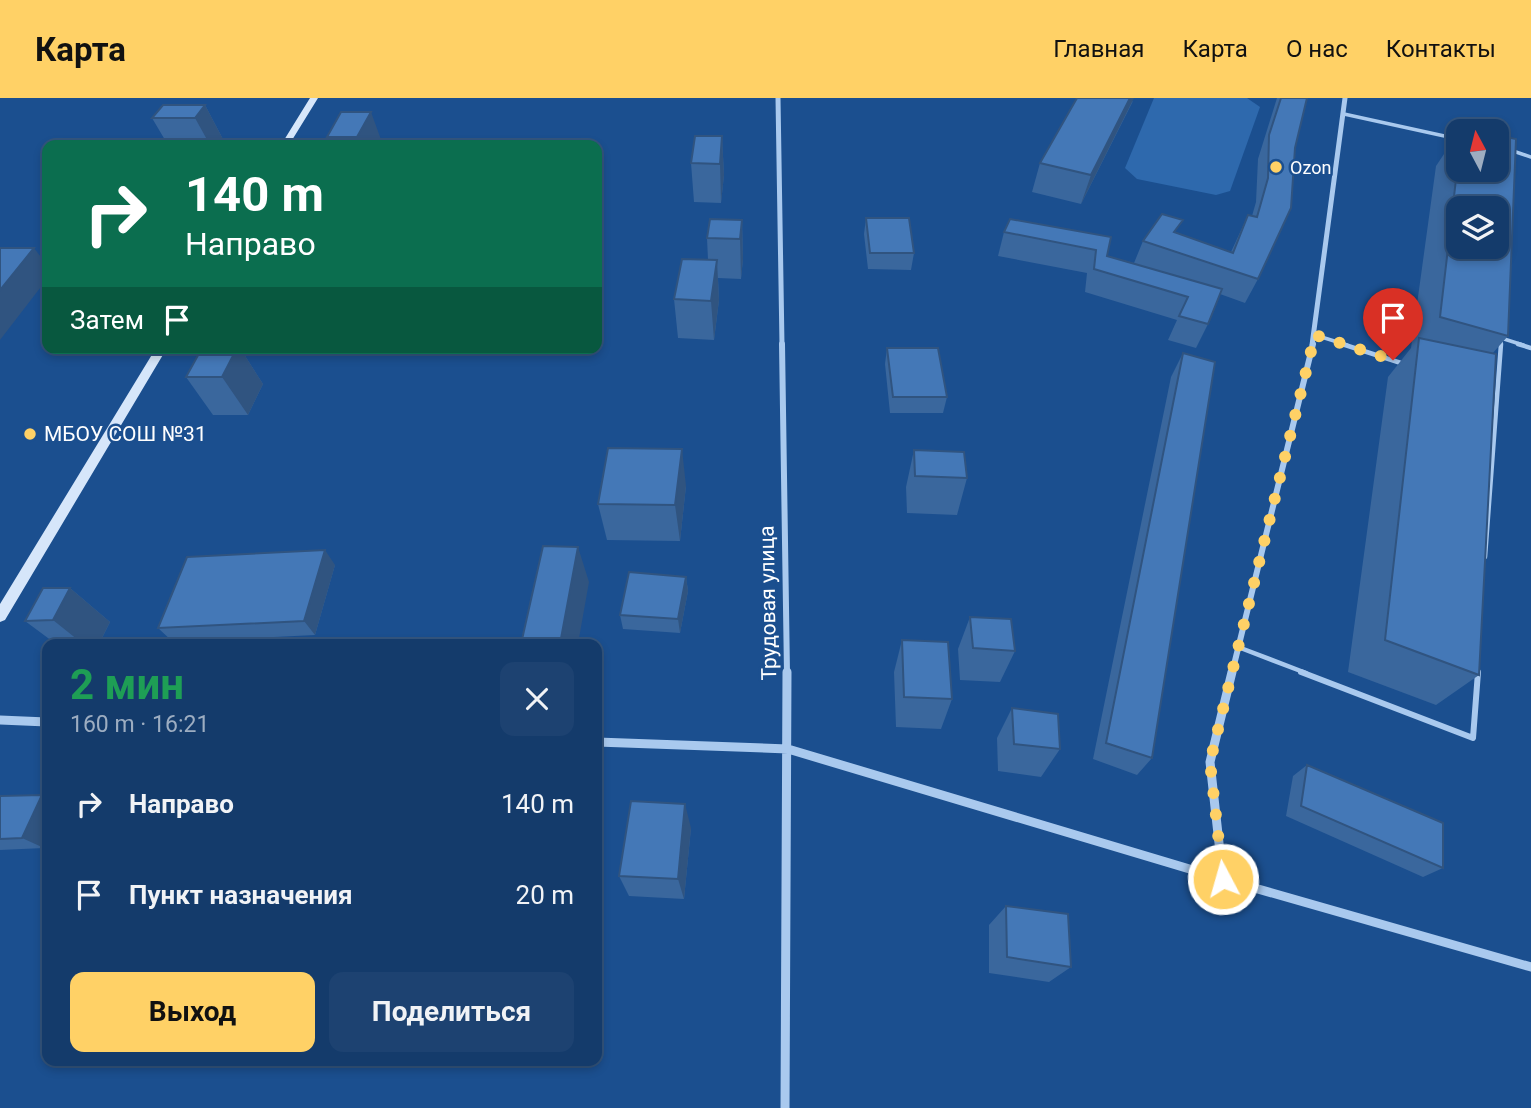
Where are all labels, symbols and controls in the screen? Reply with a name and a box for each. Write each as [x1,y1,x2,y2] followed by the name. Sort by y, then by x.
[35,30,126,69] text: Карта
[1053,35,1144,63] text: Главная
[1182,35,1248,63] text: Карта
[1286,35,1348,63] text: О нас
[1386,35,1496,63] text: Контакты
[1446,119,1508,182] north arrow
[1446,119,1509,259] map controls
[1290,157,1331,178] place label: Ozon
[1268,159,1284,175] marker: Ozon
[185,166,324,223] text: 140 m
[70,168,161,259] icon: right
[1446,196,1509,259] button: layers
[185,225,316,263] text: Направо
[1363,288,1423,360] pin
[1374,299,1412,337] icon: arrive
[158,301,196,339] icon: arrive
[70,305,144,335] text: Затем
[44,422,207,446] place label: МБОУ СОШ №31
[22,426,38,442] marker: МБОУ СОШ №31
[755,525,781,681] street label: Трудовая улица
[70,660,184,709] text: 2 мин
[500,662,574,736] button: close
[70,711,209,738] text: 160 m · 16:21
[70,785,108,823] icon: right
[129,789,234,819] text: Направо
[501,789,574,819] text: 140 m
[1186,842,1260,916] position arrow
[70,876,108,914] icon: arrive
[129,880,353,910] text: Пункт назначения
[516,880,574,910] text: 20 m
[70,972,315,1052] button: Выход
[329,972,574,1052] button: Поделиться

